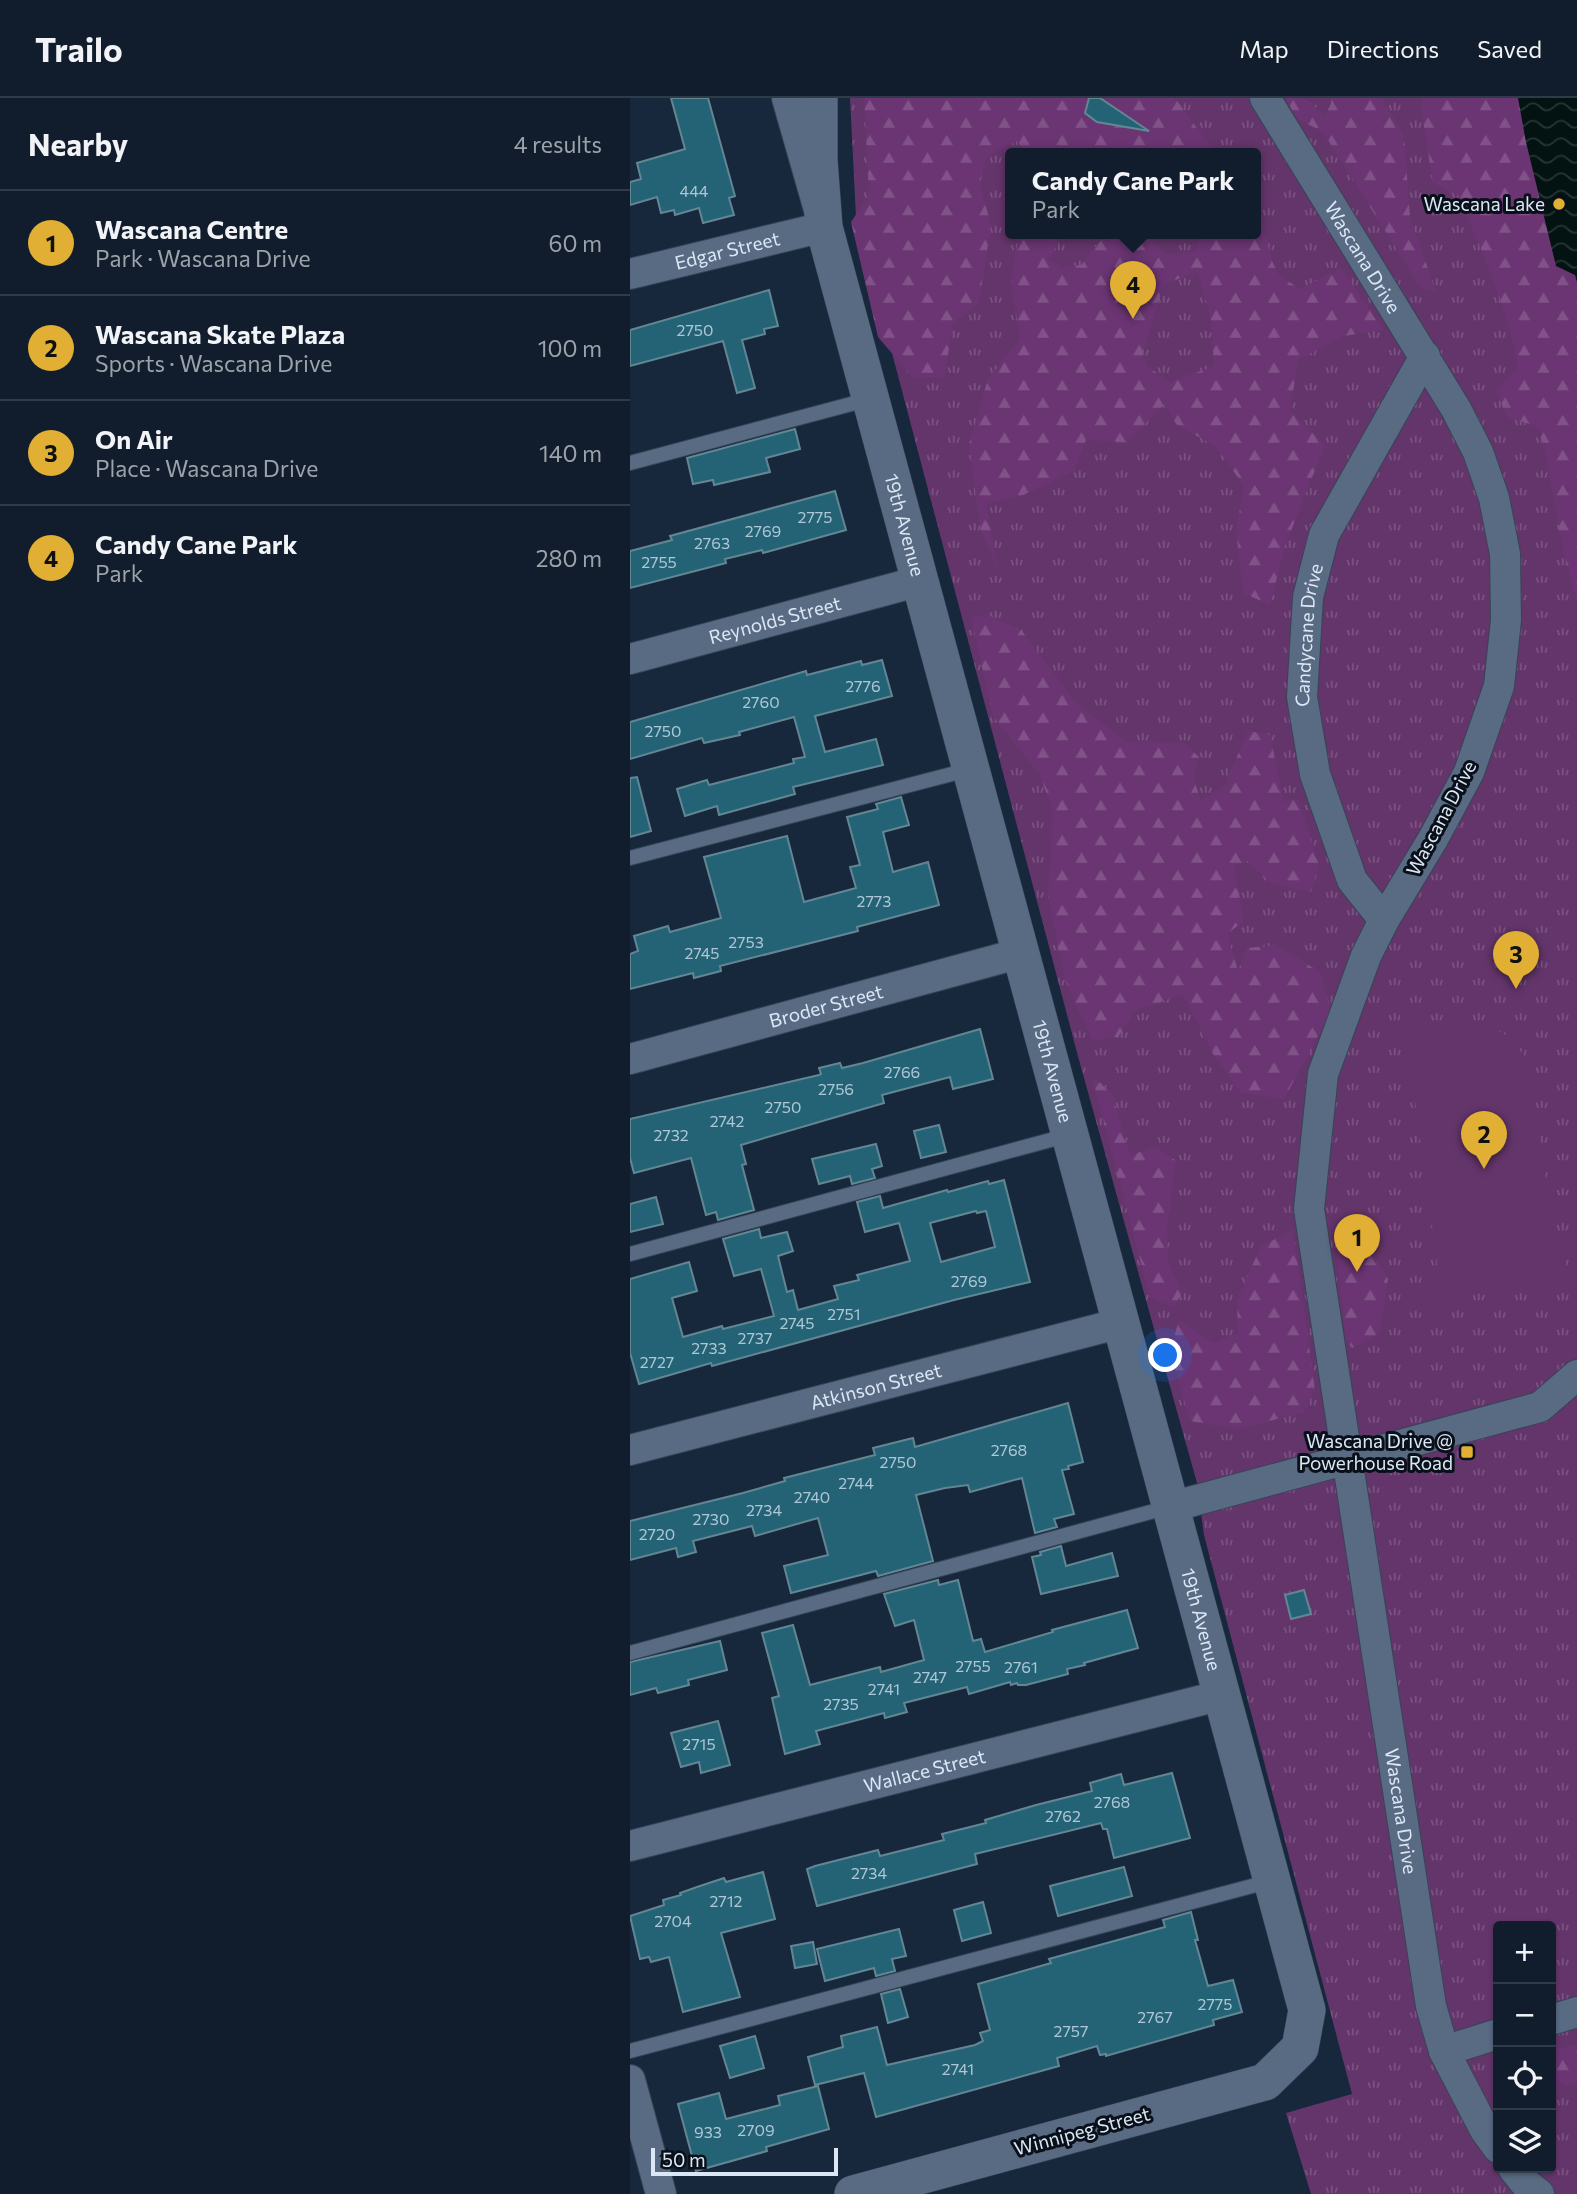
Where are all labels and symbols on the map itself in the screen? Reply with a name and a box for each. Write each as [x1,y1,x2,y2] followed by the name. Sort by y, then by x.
[680,181,709,200] house number: 444
[1424,192,1545,215] place label: Wascana Lake
[1551,196,1567,212] marker: Wascana Lake
[1320,197,1406,317] street label: Wascana Drive
[672,226,782,274] street label: Edgar Street
[1110,261,1156,319] pin: 4
[677,320,713,339] house number: 2750
[880,471,930,579] street label: 19th Avenue
[798,507,832,526] house number: 2775
[745,521,781,540] house number: 2769
[694,533,730,552] house number: 2763
[641,552,677,571] house number: 2755
[1290,561,1327,709] street label: Candycane Drive
[706,591,843,648] street label: Reynolds Street
[845,676,881,695] house number: 2776
[742,692,780,711] house number: 2760
[645,721,681,740] house number: 2750
[1401,756,1480,879] street label: Wascana Drive
[857,891,891,910] house number: 2773
[1493,931,1539,989] pin: 3
[728,932,764,951] house number: 2753
[684,943,720,962] house number: 2745
[766,979,885,1032] street label: Broder Street
[1028,1017,1078,1125] street label: 19th Avenue
[884,1062,920,1081] house number: 2766
[818,1079,854,1098] house number: 2756
[765,1097,801,1116] house number: 2750
[710,1111,744,1130] house number: 2742
[1461,1111,1507,1169] pin: 2
[653,1125,689,1144] house number: 2732
[1334,1214,1380,1272] pin: 1
[951,1271,987,1290] house number: 2769
[827,1304,861,1323] house number: 2751
[779,1313,815,1332] house number: 2745
[738,1328,772,1347] house number: 2737
[691,1338,727,1357] house number: 2733
[1148,1338,1182,1372] your location
[640,1352,674,1371] house number: 2727
[808,1358,944,1414] street label: Atkinson Street
[1298,1429,1453,1474] place label: Wascana Drive @ Powerhouse Road
[991,1440,1027,1459] house number: 2768
[1459,1444,1475,1460] marker: Wascana Drive @ Powerhouse Road
[880,1452,916,1471] house number: 2750
[838,1473,874,1492] house number: 2744
[794,1487,830,1506] house number: 2740
[746,1500,782,1519] house number: 2734
[693,1509,729,1528] house number: 2730
[639,1524,675,1543] house number: 2720
[1177,1566,1227,1673] street label: 19th Avenue
[955,1656,991,1675] house number: 2755
[1004,1657,1038,1676] house number: 2761
[913,1667,947,1686] house number: 2747
[868,1679,900,1698] house number: 2741
[823,1694,859,1713] house number: 2735
[682,1734,716,1753] house number: 2715
[861,1744,988,1797] street label: Wallace Street
[1381,1747,1423,1875] street label: Wascana Drive
[1094,1792,1130,1811] house number: 2768
[1045,1806,1081,1825] house number: 2762
[851,1863,887,1882] house number: 2734
[710,1891,743,1910] house number: 2712
[654,1911,692,1930] house number: 2704
[1198,1994,1232,2013] house number: 2775
[1137,2007,1173,2026] house number: 2767
[1054,2021,1088,2040] house number: 2757
[942,2059,974,2078] house number: 2741
[1011,2101,1153,2160] street label: Winnipeg Street
[737,2120,775,2139] house number: 2709
[694,2122,722,2141] house number: 933
[651,2145,838,2177] scale bar

